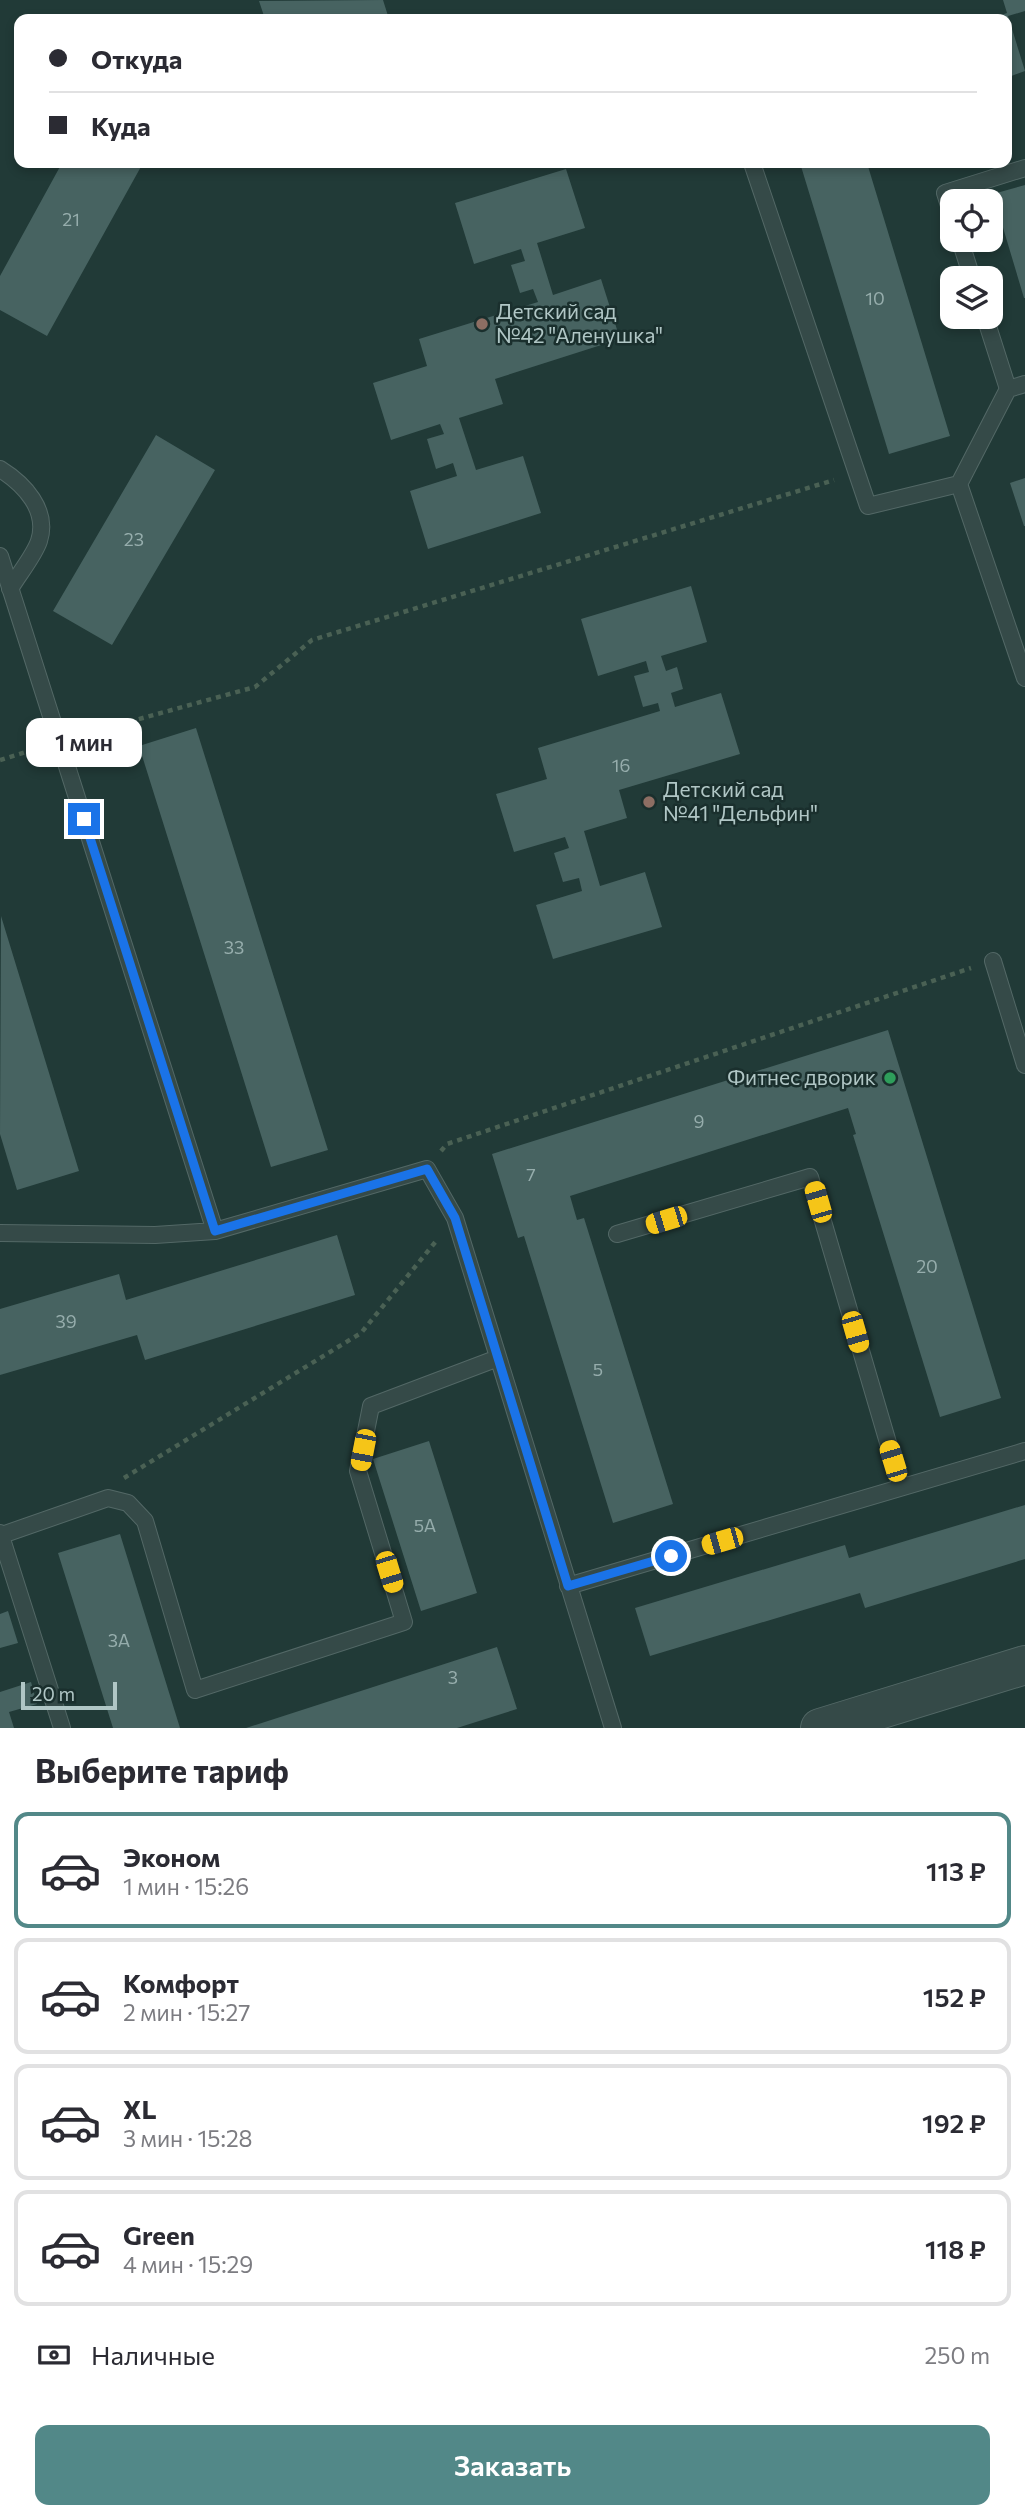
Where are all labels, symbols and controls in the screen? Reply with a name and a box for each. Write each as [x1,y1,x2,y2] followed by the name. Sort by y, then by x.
[91,43,182,74] text: Откуда
[91,110,151,141] text: Куда
[940,189,1003,329] map controls
[940,189,1003,252] button: locate
[62,208,80,230] house number: 21
[940,266,1003,329] button: layers
[865,287,885,309] house number: 10
[496,298,663,347] place label: Детский сад №42 "Аленушка"
[474,316,490,332] marker: Детский сад №42 "Аленушка"
[124,528,144,550] house number: 23
[26,718,142,766] callout: 1 мин
[55,728,113,756] text: 1 мин
[612,754,630,776] house number: 16
[663,776,818,825] place label: Детский сад №41 "Дельфин"
[641,794,657,810] marker: Детский сад №41 "Дельфин"
[68,803,100,835] route end
[224,936,244,958] house number: 33
[727,1064,876,1089] place label: Фитнес дворик
[882,1070,898,1086] marker: Фитнес дворик
[694,1110,704,1132] house number: 9
[526,1163,536,1185] house number: 7
[803,1179,834,1225] car
[643,1204,690,1236] car
[916,1255,938,1277] house number: 20
[840,1309,871,1355] car
[55,1310,77,1332] house number: 39
[593,1358,603,1380] house number: 5
[349,1427,378,1473] car
[877,1438,910,1484] car
[414,1514,436,1536] house number: 5А
[699,1525,746,1557] car
[655,1540,687,1572] route start
[373,1549,406,1595] car
[108,1629,130,1651] house number: 3А
[448,1666,458,1688] house number: 3
[21,1679,117,1711] scale bar
[32,1682,75,1705] text: 20 m
[35,1750,289,1790] text: Выберите тариф
[39,1839,102,1902] icon: car
[123,1841,220,1872] text: Эконом
[926,1855,986,1886] text: 113 ₽
[123,1872,249,1900] text: 1 мин · 15:26
[39,1965,102,2028] icon: car
[123,1967,239,1998] text: Комфорт
[923,1981,986,2012] text: 152 ₽
[123,1998,250,2026] text: 2 мин · 15:27
[39,2091,102,2154] icon: car
[123,2093,157,2124] text: XL
[922,2107,986,2138] text: 192 ₽
[123,2124,253,2152] text: 3 мин · 15:28
[39,2217,102,2280] icon: car
[123,2219,195,2250] text: Green
[925,2233,986,2264] text: 118 ₽
[123,2250,253,2278] text: 4 мин · 15:29
[35,2336,73,2374] icon: cash
[91,2339,215,2370] text: Наличные
[925,2341,990,2369] text: 250 m
[35,2425,990,2505] button: Заказать

